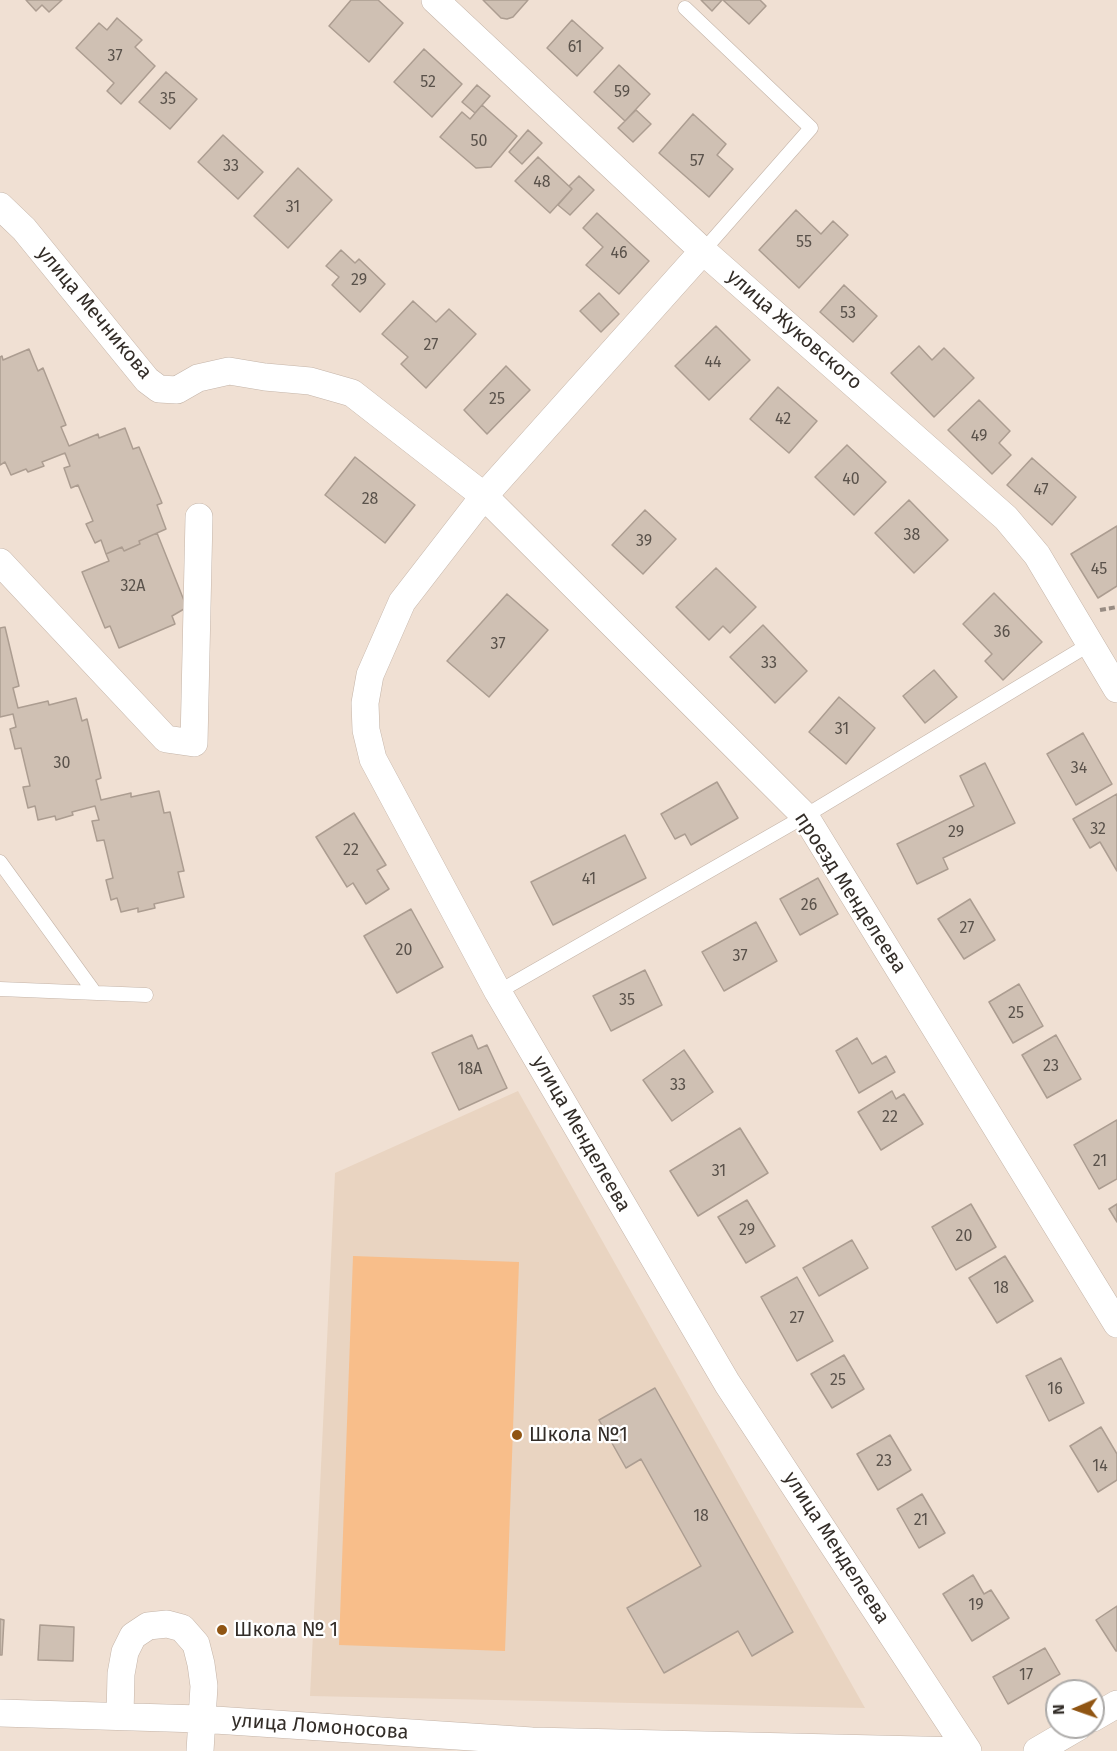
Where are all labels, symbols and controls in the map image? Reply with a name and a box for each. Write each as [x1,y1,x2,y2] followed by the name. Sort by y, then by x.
[568,38,582,58] house number: 61
[107,47,123,67] house number: 37
[420,73,436,93] house number: 52
[614,83,630,103] house number: 59
[160,90,176,110] house number: 35
[471,132,487,152] house number: 50
[690,152,704,172] house number: 57
[223,157,239,177] house number: 33
[533,173,551,193] house number: 48
[286,198,300,218] house number: 31
[796,233,812,253] house number: 55
[31,242,157,384] street label: улица Мечникова
[610,244,628,264] house number: 46
[721,265,867,395] street label: улица Жуковского
[351,271,367,291] house number: 29
[840,304,856,324] house number: 53
[424,336,438,356] house number: 27
[704,353,722,373] house number: 44
[489,390,505,410] house number: 25
[775,410,791,430] house number: 42
[971,427,987,447] house number: 49
[842,470,860,490] house number: 40
[1033,481,1049,501] house number: 47
[362,490,378,510] house number: 28
[904,526,920,546] house number: 38
[636,532,652,552] house number: 39
[1091,560,1107,580] house number: 45
[121,577,145,597] house number: 32А
[994,623,1010,643] house number: 36
[490,635,506,655] house number: 37
[761,654,777,674] house number: 33
[835,720,849,740] house number: 31
[54,754,70,774] house number: 30
[1071,759,1087,779] house number: 34
[789,808,911,978] street label: проезд Менделеева
[1090,820,1106,840] house number: 32
[948,823,964,843] house number: 29
[343,841,359,861] house number: 22
[582,870,596,890] house number: 41
[801,896,817,916] house number: 26
[960,919,974,939] house number: 27
[396,941,412,961] house number: 20
[732,947,748,967] house number: 37
[619,991,635,1011] house number: 35
[1008,1004,1024,1024] house number: 25
[526,1052,636,1216] street label: улица Менделеева
[1043,1057,1059,1077] house number: 23
[458,1060,482,1080] house number: 18А
[670,1076,686,1096] house number: 33
[882,1108,898,1128] house number: 22
[1093,1152,1107,1172] house number: 21
[712,1162,726,1182] house number: 31
[739,1221,755,1241] house number: 29
[956,1227,972,1247] house number: 20
[993,1279,1009,1299] house number: 18
[790,1309,804,1329] house number: 27
[830,1371,846,1391] house number: 25
[1047,1380,1063,1400] house number: 16
[529,1423,628,1447] place label: Школа №1
[510,1428,524,1442] marker: Школа №1
[876,1452,892,1472] house number: 23
[1092,1457,1108,1477] house number: 14
[778,1467,894,1629] street label: улица Менделеева
[693,1507,709,1527] house number: 18
[914,1511,928,1531] house number: 21
[968,1596,984,1616] house number: 19
[234,1618,338,1642] place label: Школа № 1
[215,1623,229,1637] marker: Школа № 1
[1019,1666,1033,1686] house number: 17
[1045,1679,1105,1739] north arrow
[1049,1704,1068,1715] text: N
[231,1709,409,1745] street label: улица Ломоносова

